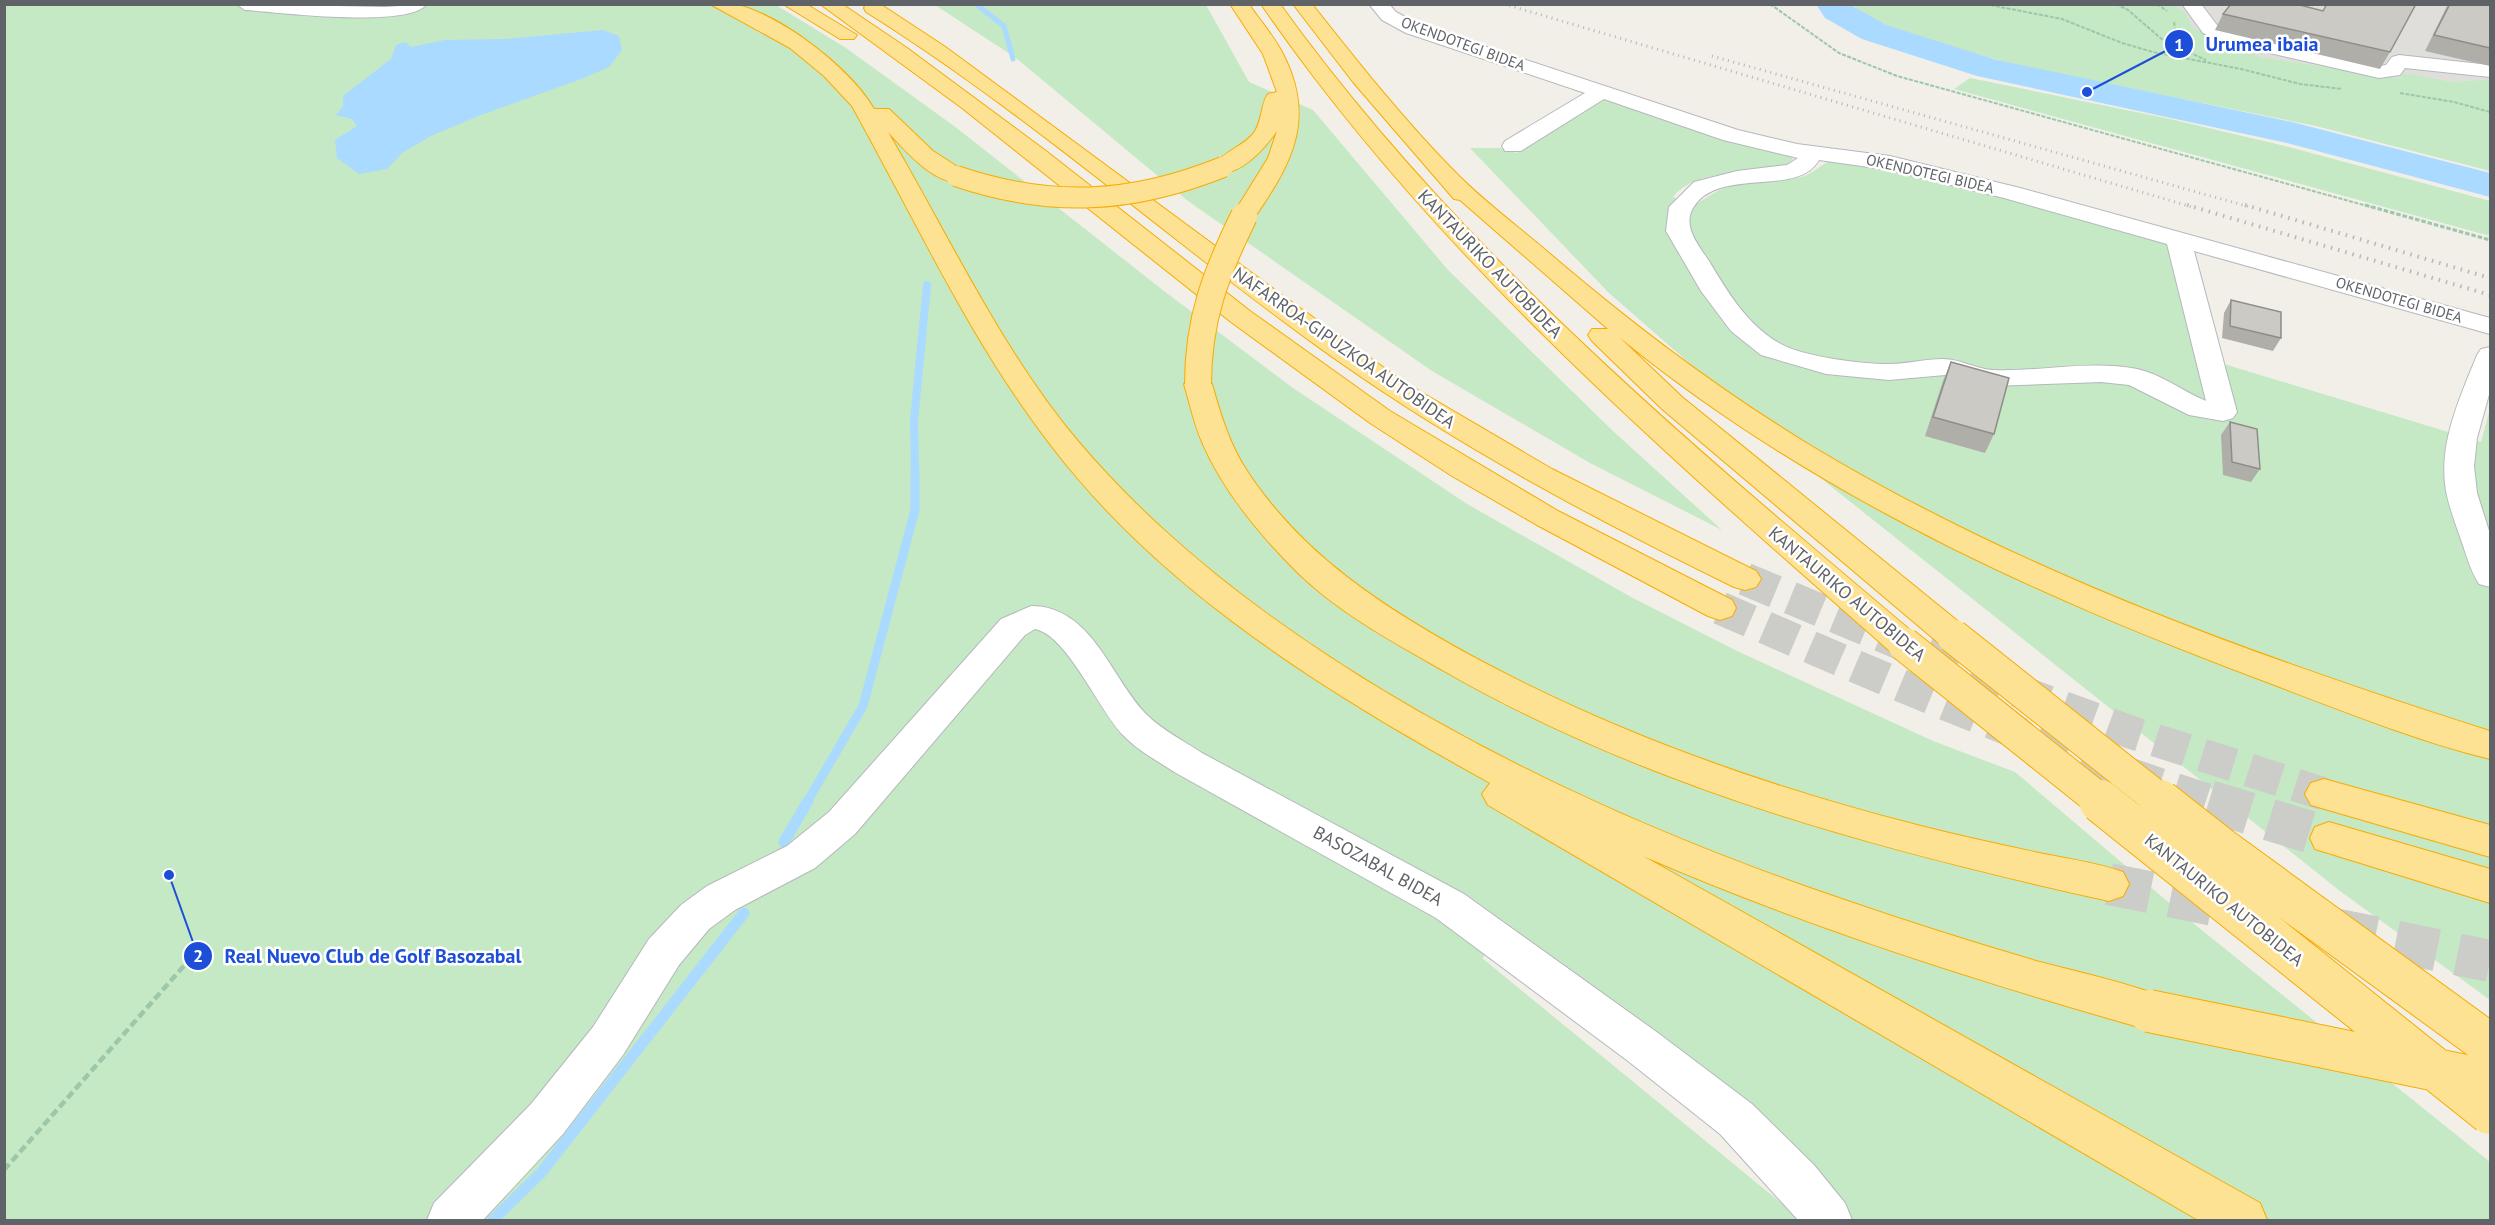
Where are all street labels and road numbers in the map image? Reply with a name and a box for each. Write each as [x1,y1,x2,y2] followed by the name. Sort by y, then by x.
[1399,12,1528,75] street label: OKENDOTEGI BIDEA
[1864,150,1996,198] street label: OKENDOTEGI BIDEA
[1413,184,1568,343] street label: KANTAURIKO AUTOBIDEA
[1229,262,1460,434] street label: NAFARROA-GIPUZKOA AUTOBIDEA
[2334,272,2465,327] street label: OKENDOTEGI BIDEA
[1764,521,1931,666] street label: KANTAURIKO AUTOBIDEA
[1309,820,1447,911] street label: BASOZABAL BIDEA
[2140,828,2309,971] street label: KANTAURIKO AUTOBIDEA

